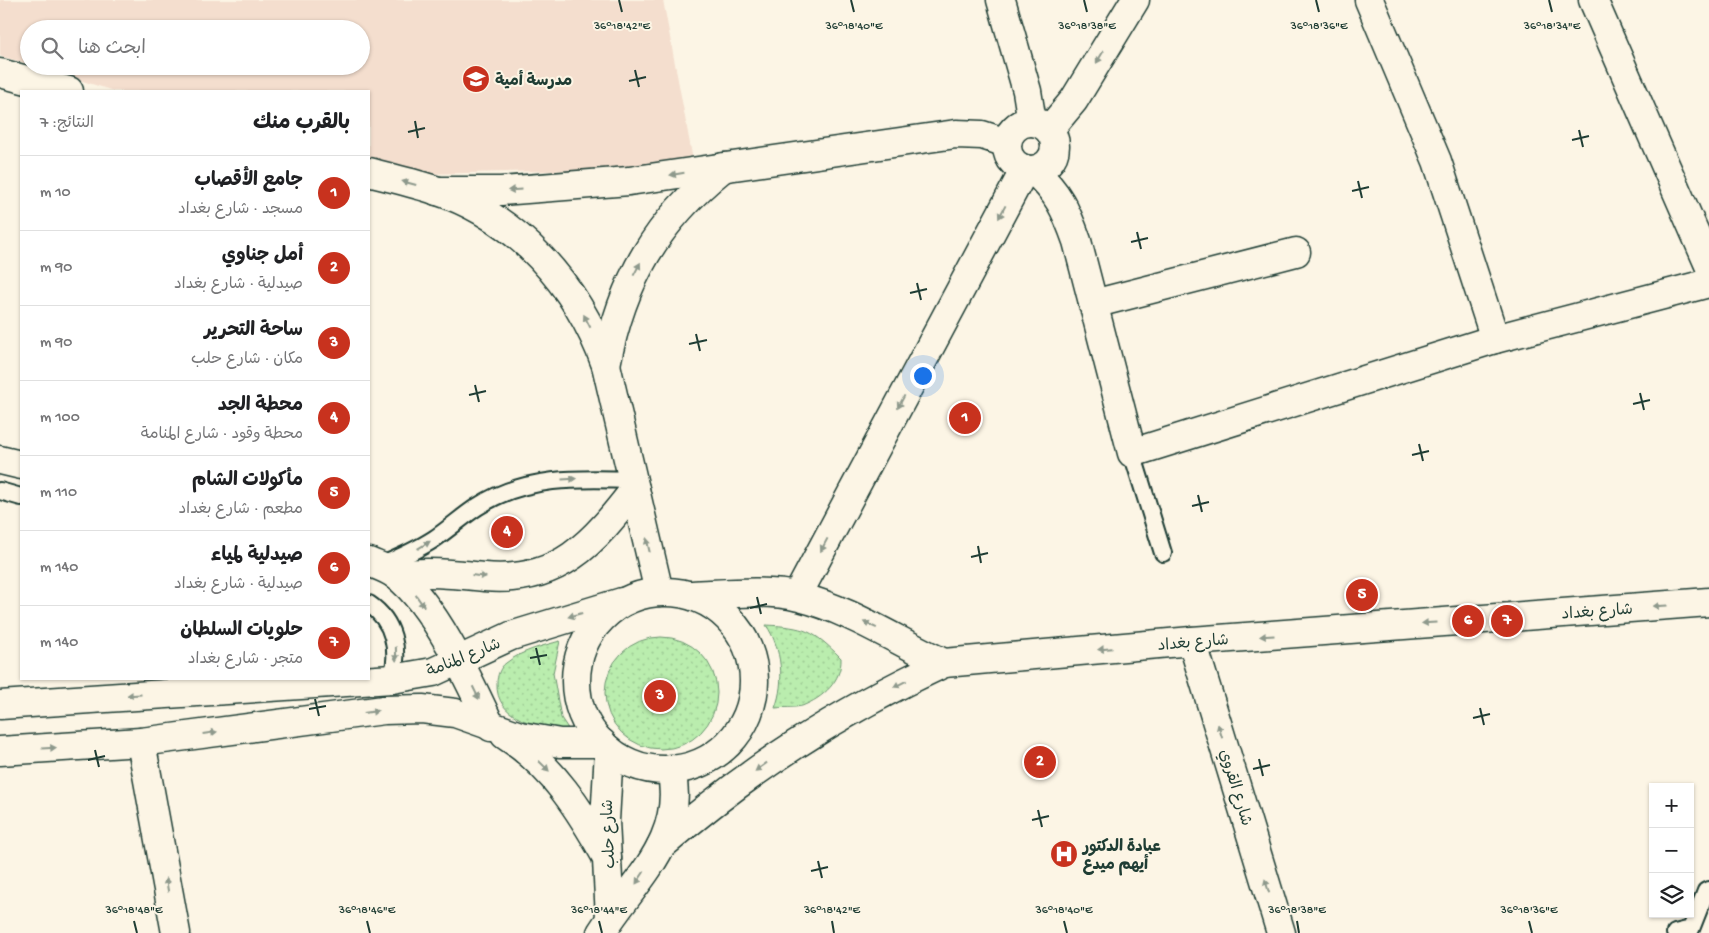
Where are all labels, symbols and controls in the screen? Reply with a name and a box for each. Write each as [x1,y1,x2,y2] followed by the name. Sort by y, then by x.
[20,20,370,75] search box
[593,20,651,34] text: 36°18'42"E
[824,20,883,34] text: 36°18'40"E
[1057,20,1116,34] text: 36°18'38"E
[1290,20,1348,34] text: 36°18'36"E
[1523,20,1581,34] text: 36°18'34"E
[38,34,66,62] icon: search
[78,38,146,61] text: ابحث هنا
[1096,50,1105,63] one-way arrow
[461,64,491,94] school or university icon: مدرسة أمية
[495,69,572,92] place label: مدرسة أمية
[253,112,350,137] text: بالقرب منك
[40,115,94,134] text: النتائج: 7
[195,170,303,193] text: جامع الأقصاب
[669,170,685,178] one-way arrow
[401,179,416,187] one-way arrow
[40,184,71,203] text: 10 m
[331,184,337,203] text: 1
[507,187,523,195] one-way arrow
[178,201,303,220] text: مسجد · شارع بغداد
[998,205,1006,220] one-way arrow
[222,245,303,268] text: أمل جناوي
[40,259,72,278] text: 90 m
[330,259,338,278] text: 2
[633,262,641,276] one-way arrow
[174,276,303,295] text: صيدلية · شارع بغداد
[583,313,591,328] one-way arrow
[205,320,303,343] text: ساحة التحرير
[40,334,72,353] text: 90 m
[330,334,338,353] text: 3
[191,351,303,370] text: مكان · شارع حلب
[910,363,936,389] your location
[218,395,303,418] text: محطة الجد
[897,395,905,409] one-way arrow
[949,399,981,437] pin: 1
[40,409,80,428] text: 100 m
[330,409,338,428] text: 4
[141,426,303,445] text: محطة وقود · شارع المنامة
[192,470,303,493] text: مأكولات الشام
[561,475,577,483] one-way arrow
[40,484,77,503] text: 110 m
[330,484,338,503] text: 5
[179,501,303,520] text: مطعم · شارع بغداد
[491,513,523,551] pin: 4
[644,537,652,552] one-way arrow
[820,538,828,553] one-way arrow
[417,540,430,549] one-way arrow
[211,545,303,568] text: صيدلية لمياء
[40,559,78,578] text: 140 m
[330,559,338,578] text: 6
[472,572,488,580] one-way arrow
[174,576,303,595] text: صيدلية · شارع بغداد
[1346,576,1378,614] pin: 5
[415,595,425,608] one-way arrow
[1452,602,1484,640] pin: 6
[1491,602,1523,640] pin: 7
[1561,602,1633,625] street label: شارع بغداد
[1652,602,1668,610] one-way arrow
[568,612,583,620] one-way arrow
[180,620,303,643] text: حلويات السلطان
[1420,620,1436,628] one-way arrow
[863,621,877,629] one-way arrow
[1157,632,1230,657] street label: شارع بغداد
[1258,632,1274,640] one-way arrow
[40,634,78,653] text: 140 m
[330,634,338,653] text: 7
[424,635,504,683] street label: شارع المنامة
[1096,645,1112,653] one-way arrow
[392,647,400,663] one-way arrow
[188,651,303,670] text: متجر · شارع بغداد
[644,677,676,715] pin: 3
[893,680,907,688] one-way arrow
[471,686,480,701] one-way arrow
[126,691,142,699] one-way arrow
[364,707,380,715] one-way arrow
[1215,723,1223,738] one-way arrow
[203,729,219,737] one-way arrow
[41,743,57,751] one-way arrow
[1024,743,1056,781] pin: 2
[1213,747,1254,829] street label: شارع القروي
[538,760,550,772] one-way arrow
[754,762,767,772] one-way arrow
[1649,783,1694,918] map controls
[1649,783,1694,828] button: +
[600,799,621,869] street label: شارع حلب
[1649,828,1694,873] button: −
[1081,838,1161,876] place label: عيادة الدكتور أيهم ميدع
[1049,839,1079,869] hospital icon: عيادة الدكتور أيهم ميدع
[635,872,645,885] one-way arrow
[1649,873,1694,918] button: layers
[163,877,171,893] one-way arrow
[1262,879,1270,894] one-way arrow
[105,904,163,918] text: 36°18'48"E
[338,904,396,918] text: 36°18'46"E
[570,904,628,918] text: 36°18'44"E
[803,904,861,918] text: 36°18'42"E
[1034,904,1093,918] text: 36°18'40"E
[1267,904,1326,918] text: 36°18'38"E
[1500,904,1558,918] text: 36°18'36"E

